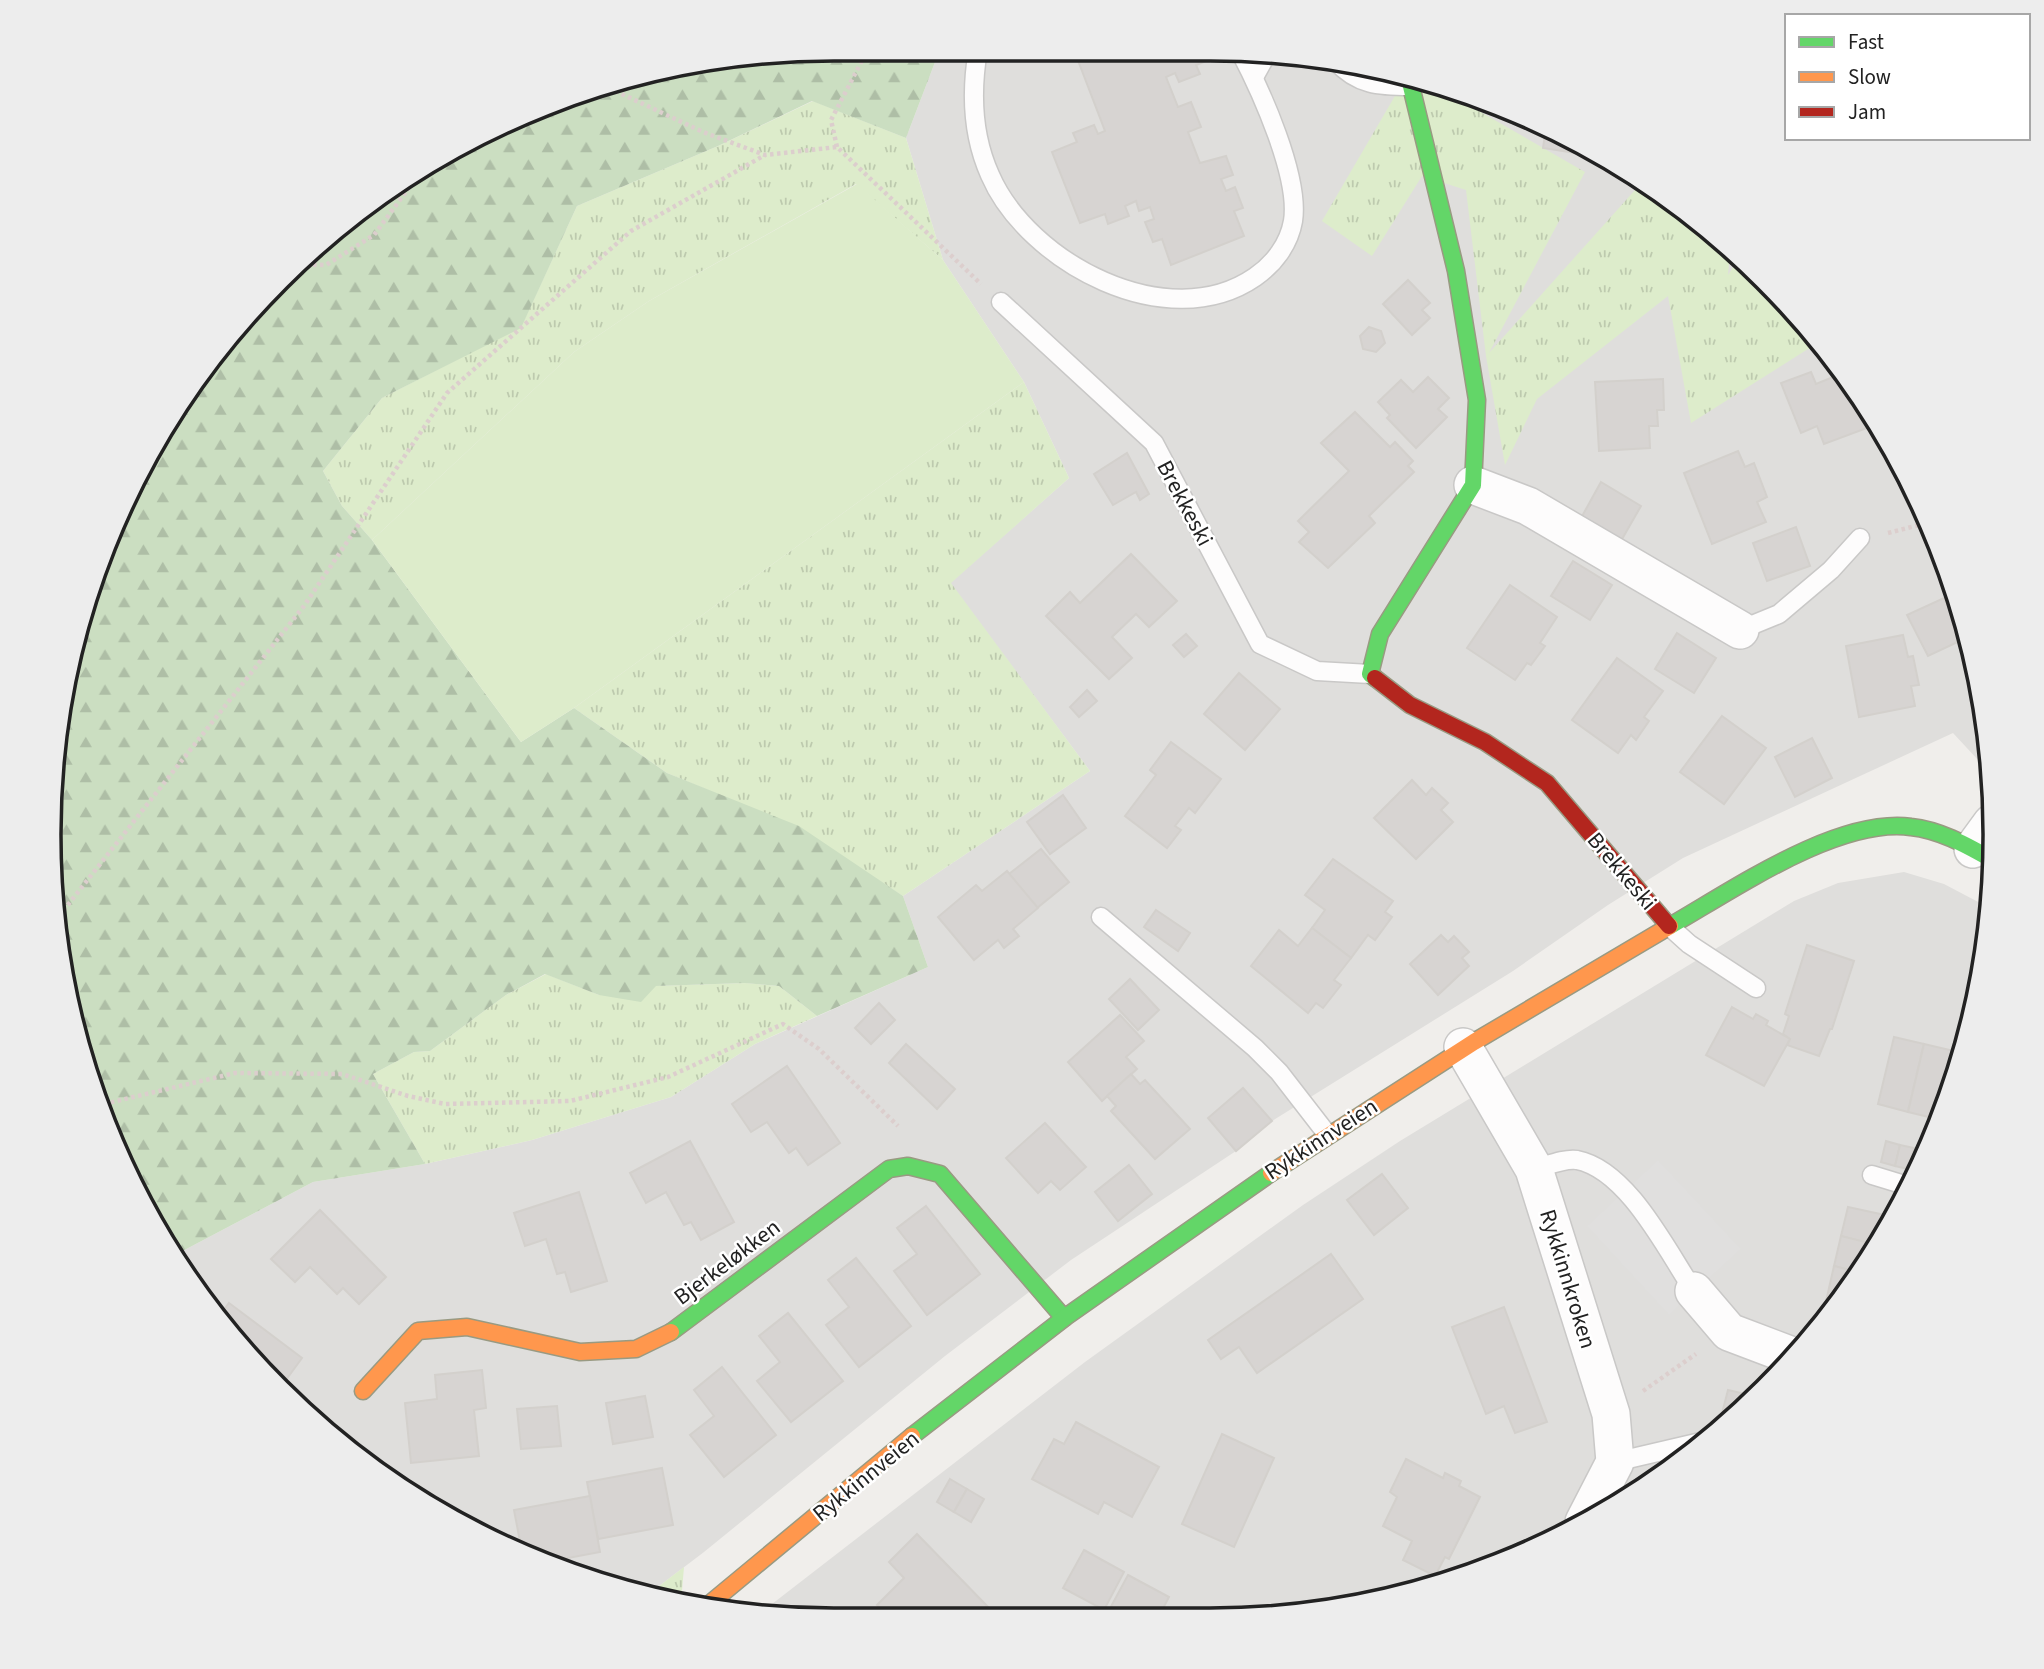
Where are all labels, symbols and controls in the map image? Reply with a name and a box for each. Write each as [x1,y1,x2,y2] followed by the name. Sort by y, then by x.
[1785,14,2030,140] legend
[1848,27,1884,57] text: Fast
[1848,62,1891,92] text: Slow
[1848,97,1886,127] text: Jam
[1149,454,1221,552] street label: Brekkeski
[1579,825,1665,917] street label: Brekkeski
[1258,1090,1384,1188] street label: Rykkinnveien
[1531,1205,1605,1353] street label: Rykkinnkroken
[667,1211,787,1313] street label: Bjerkeløkken
[805,1423,927,1529] street label: Rykkinnveien

